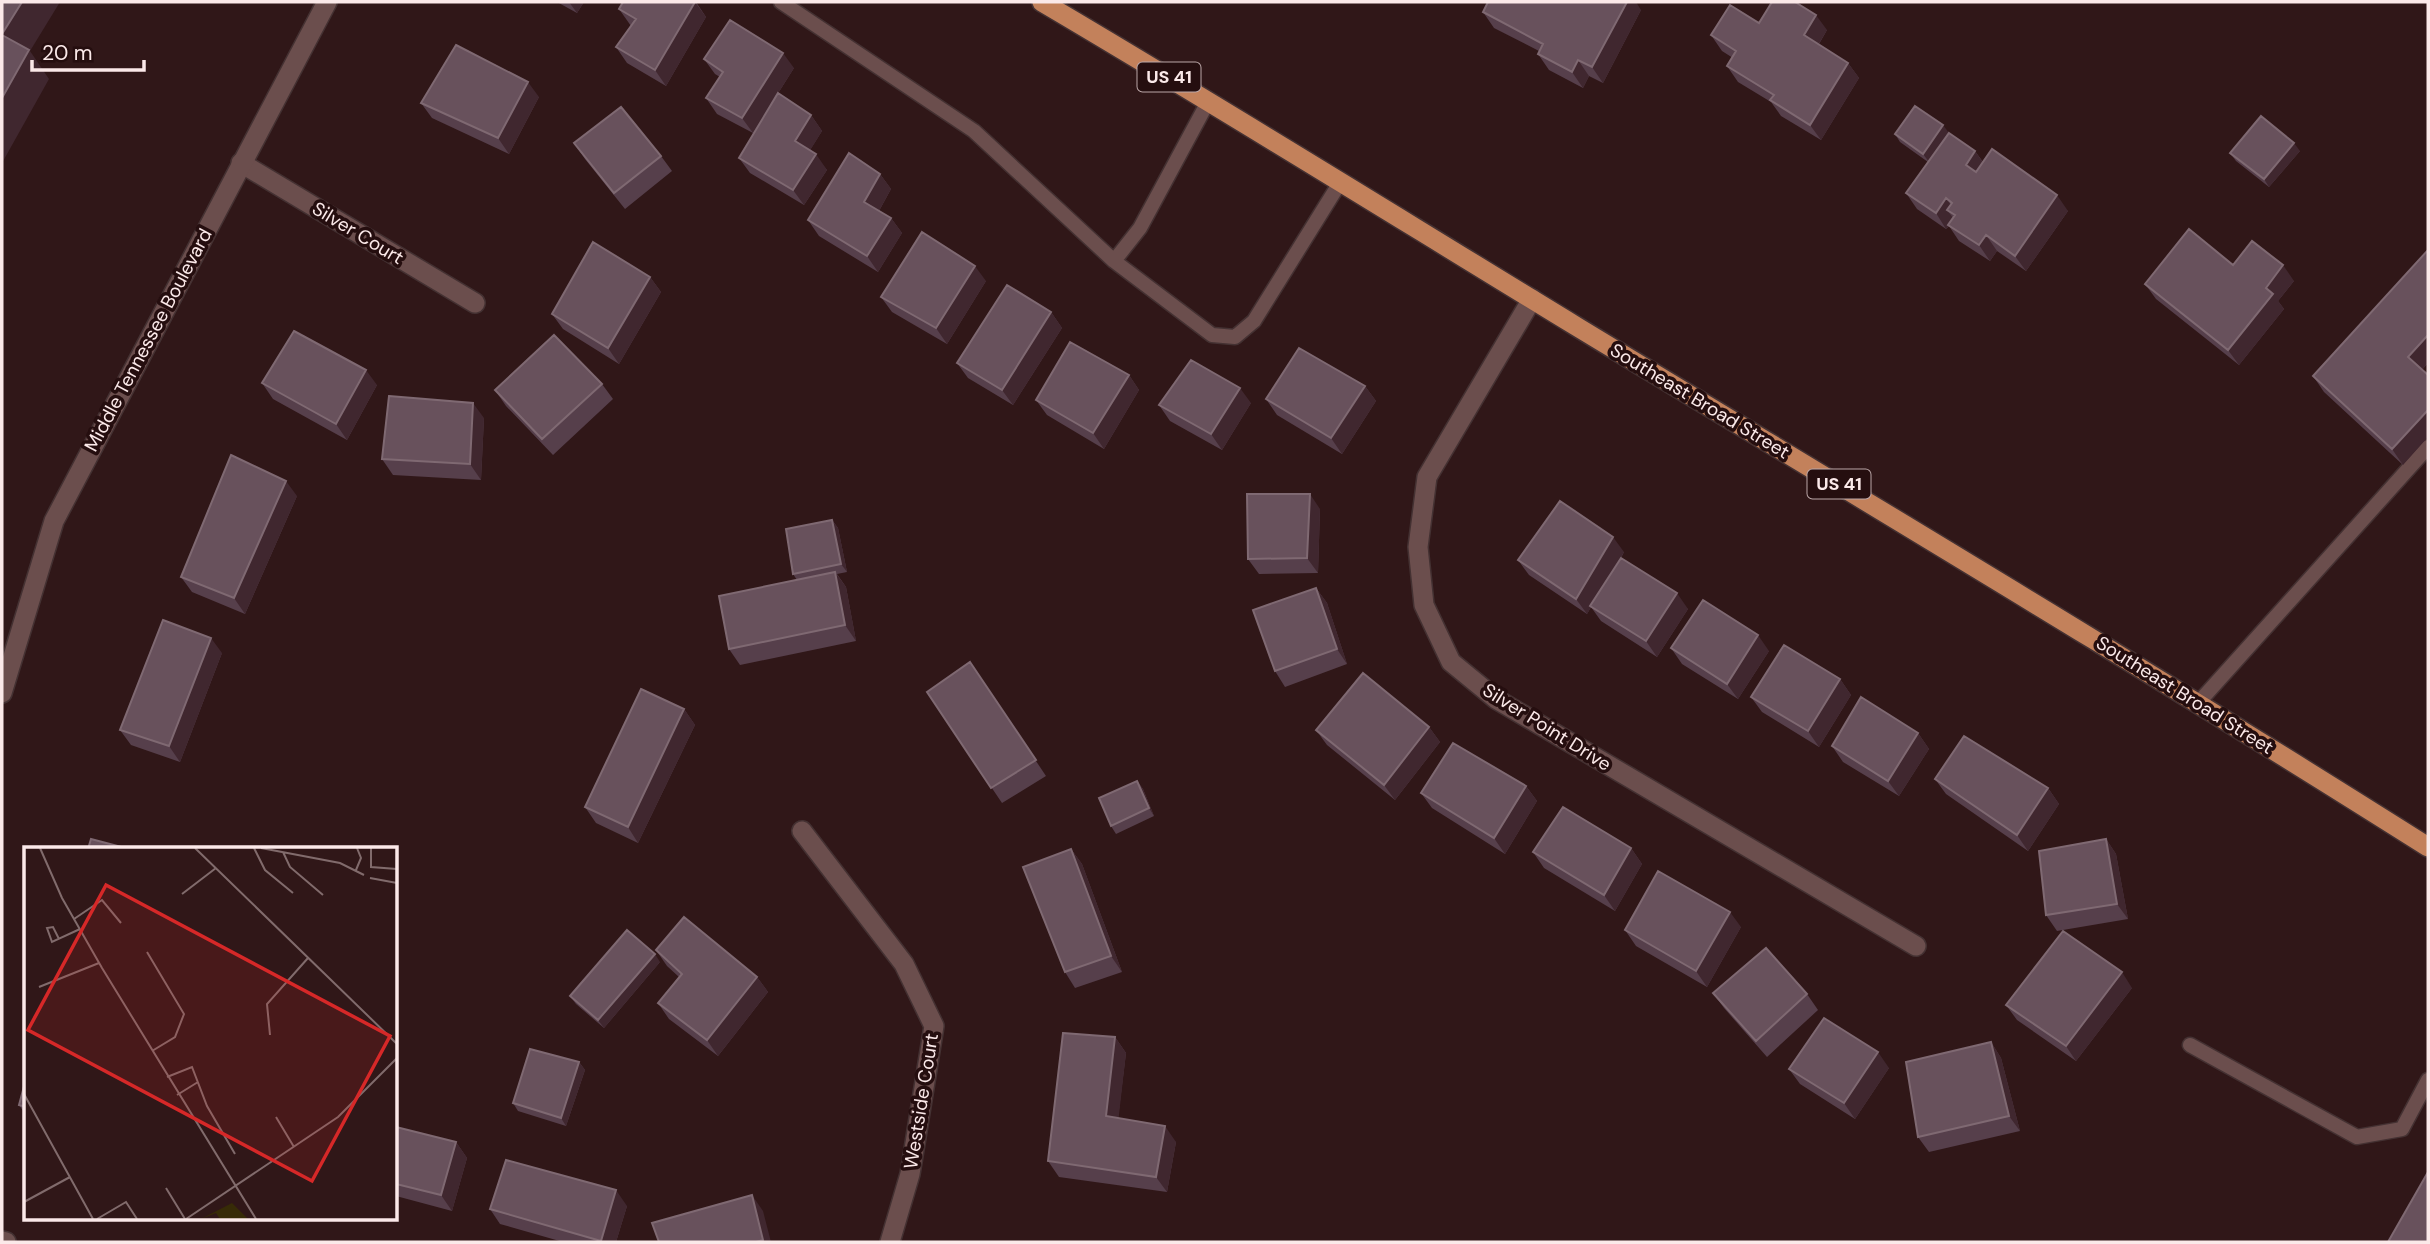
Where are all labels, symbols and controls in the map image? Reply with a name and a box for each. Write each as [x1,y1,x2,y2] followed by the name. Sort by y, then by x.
[32,28,144,72] scale bar
[42,39,93,67] text: 20 m
[1138,62,1200,92] road number: US 41
[308,196,408,270] street label: Silver Court
[78,224,218,456] street label: Middle Tennessee Boulevard
[1606,338,1794,464] street label: Southeast Broad Street
[1808,470,1870,498] road number: US 41
[2092,630,2278,760] street label: Southeast Broad Street
[1478,677,1616,777] street label: Silver Point Drive
[24,847,397,1220] inset map
[898,1031,944,1171] street label: Westside Court

